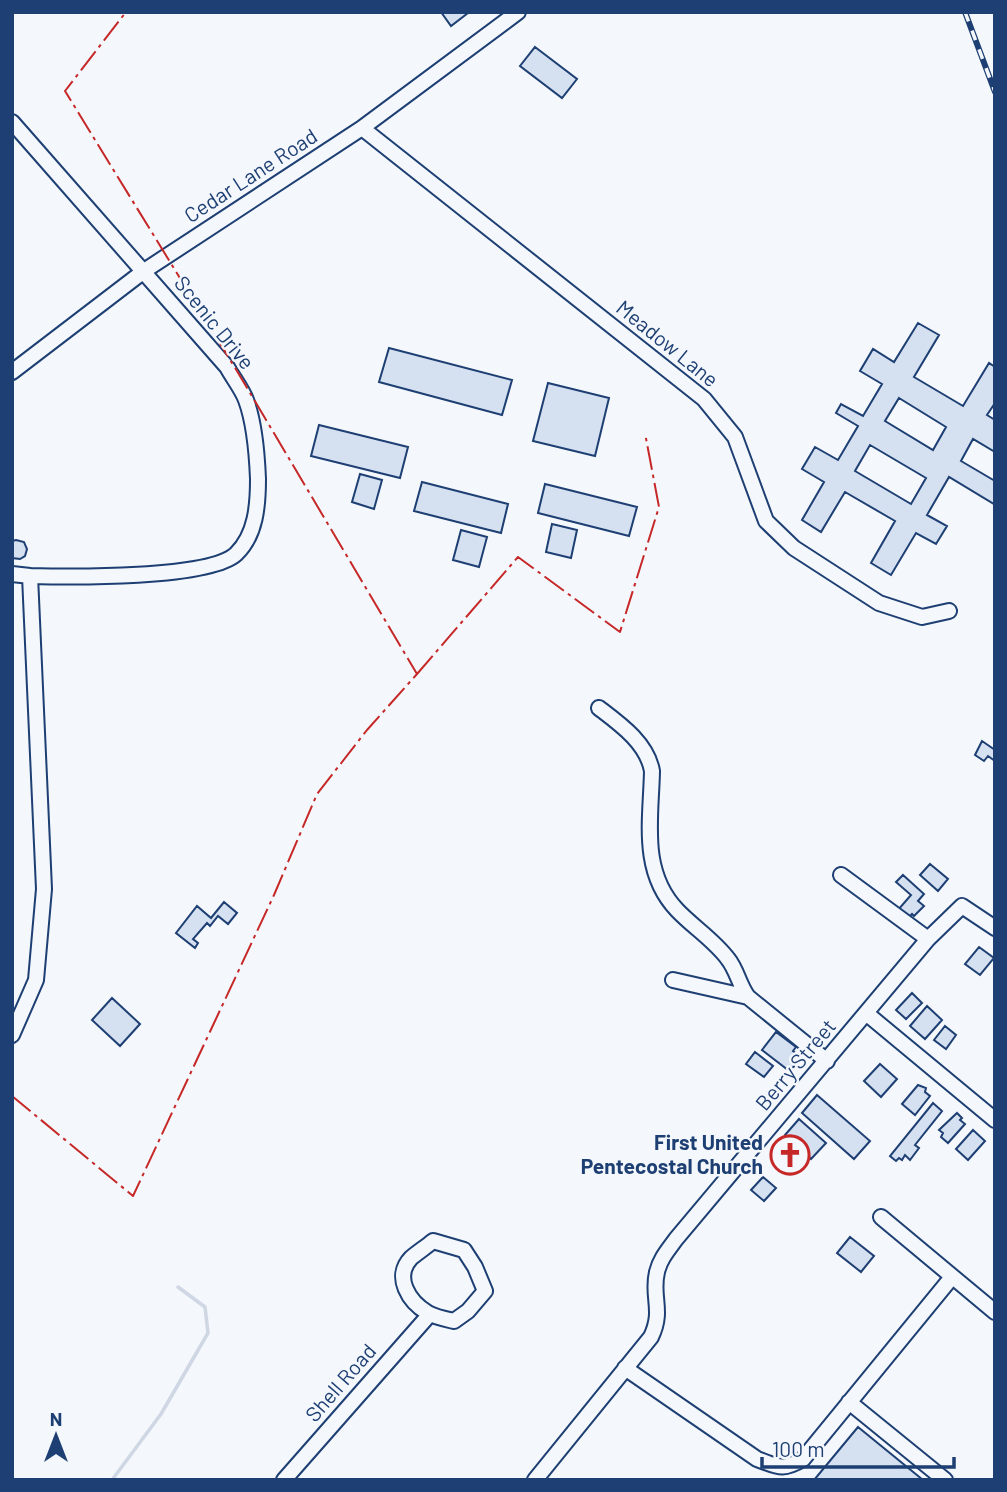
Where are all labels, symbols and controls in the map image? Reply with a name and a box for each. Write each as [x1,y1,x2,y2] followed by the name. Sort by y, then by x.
[179,122,321,227] street label: Cedar Lane Road
[170,270,260,374] street label: Scenic Drive
[612,294,724,391] street label: Meadow Lane
[749,1013,840,1115] street label: Berry Street
[581,1129,763,1178] place label: First United Pentecostal Church
[769,1134,811,1176] church icon: First United Pentecostal Church
[299,1338,380,1426] street label: Shell Road
[21,1401,91,1471] north arrow
[50,1407,62,1430] text: N
[762,1426,954,1470] scale bar
[772,1436,825,1461] text: 100 m

